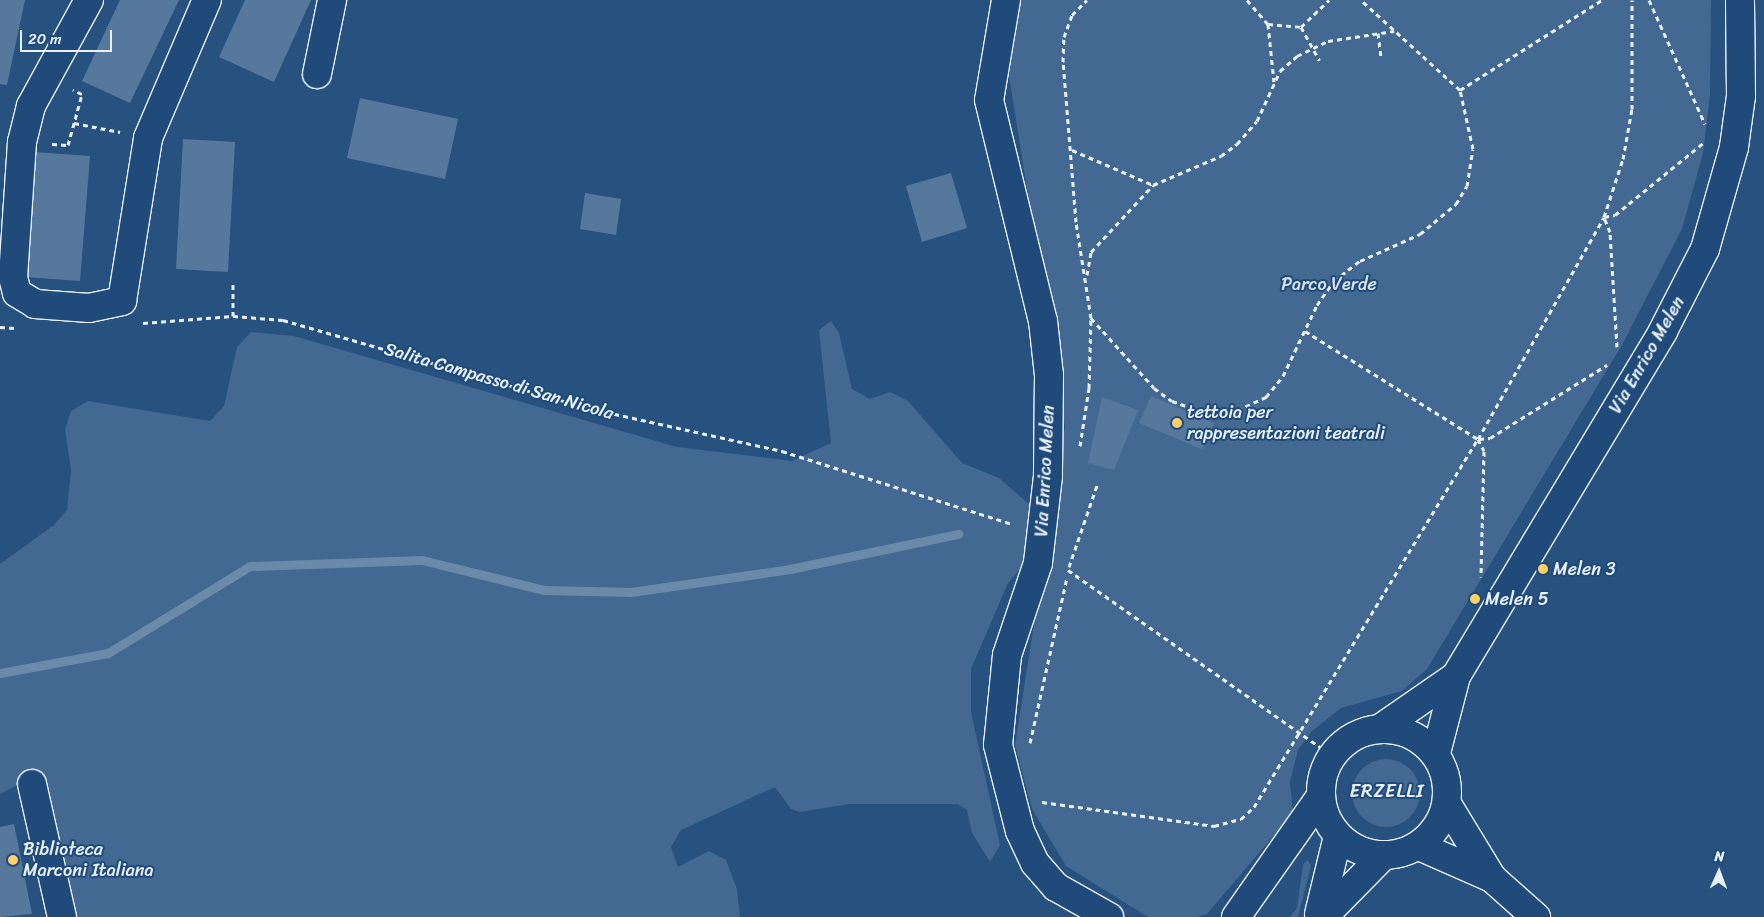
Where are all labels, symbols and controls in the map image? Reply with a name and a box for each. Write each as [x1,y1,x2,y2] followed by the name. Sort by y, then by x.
[22,20,115,52] scale bar
[28,26,62,52] text: 20 m
[1282,273,1376,295] park label: Parco Verde
[1605,292,1689,418] street label: Via Enrico Melen
[382,338,616,424] street label: Salita Campasso di San Nicola
[1187,402,1385,444] place label: tettoia per rappresentazioni teatrali
[1031,404,1059,538] street label: Via Enrico Melen
[1171,417,1183,429] marker: tettoia per rappresentazioni teatrali
[1553,558,1616,580] place label: Melen 3
[1537,563,1549,575] marker: Melen 3
[1485,588,1549,610] place label: Melen 5
[1469,593,1481,605] marker: Melen 5
[1349,780,1425,802] district label: ERZELLI
[23,839,154,882] place label: Biblioteca Marconi Italiana
[1714,844,1725,869] text: N
[1694,847,1744,897] north arrow
[7,854,19,866] marker: Biblioteca Marconi Italiana

